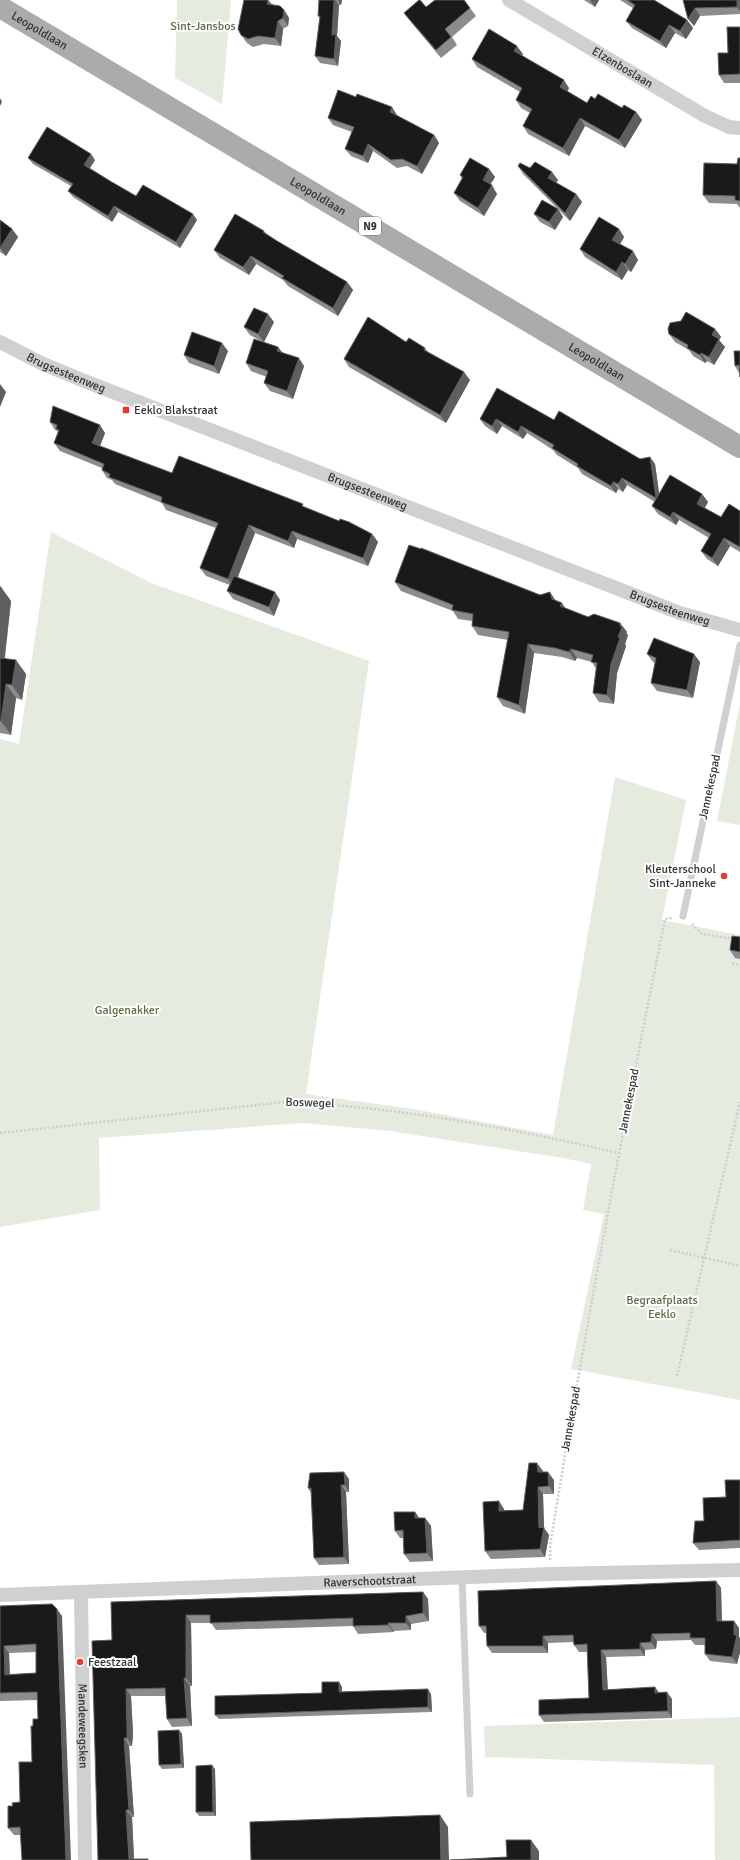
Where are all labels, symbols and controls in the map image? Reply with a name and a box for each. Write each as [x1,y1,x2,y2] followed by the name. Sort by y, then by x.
[9,8,70,53] street label: Leopoldlaan
[170,19,236,34] park label: Sint-Jansbos
[589,43,656,91] street label: Elzenboslaan
[287,174,349,219] street label: Leopoldlaan
[359,217,381,235] road number: N9
[566,339,627,384] street label: Leopoldlaan
[24,349,108,396] street label: Brugsesteenweg
[134,403,218,418] place label: Eeklo Blakstraat
[121,405,131,415] marker: Eeklo Blakstraat
[326,469,410,514] street label: Brugsesteenweg
[628,587,712,629] street label: Brugsesteenweg
[696,753,724,821] street label: Jannekespad
[645,862,716,891] place label: Kleuterschool Sint-Janneke
[719,871,729,881] marker: Kleuterschool Sint-Janneke
[95,1003,160,1018] park label: Galgenakker
[615,1067,643,1135] street label: Jannekespad
[285,1095,335,1111] street label: Boswegel
[626,1293,698,1322] park label: Begraafplaats Eeklo
[558,1385,584,1453] street label: Jannekespad
[323,1572,416,1590] street label: Raverschootstraat
[88,1655,137,1670] place label: Feestzaal
[75,1657,85,1667] marker: Feestzaal
[75,1683,91,1769] street label: Mandeweegsken

